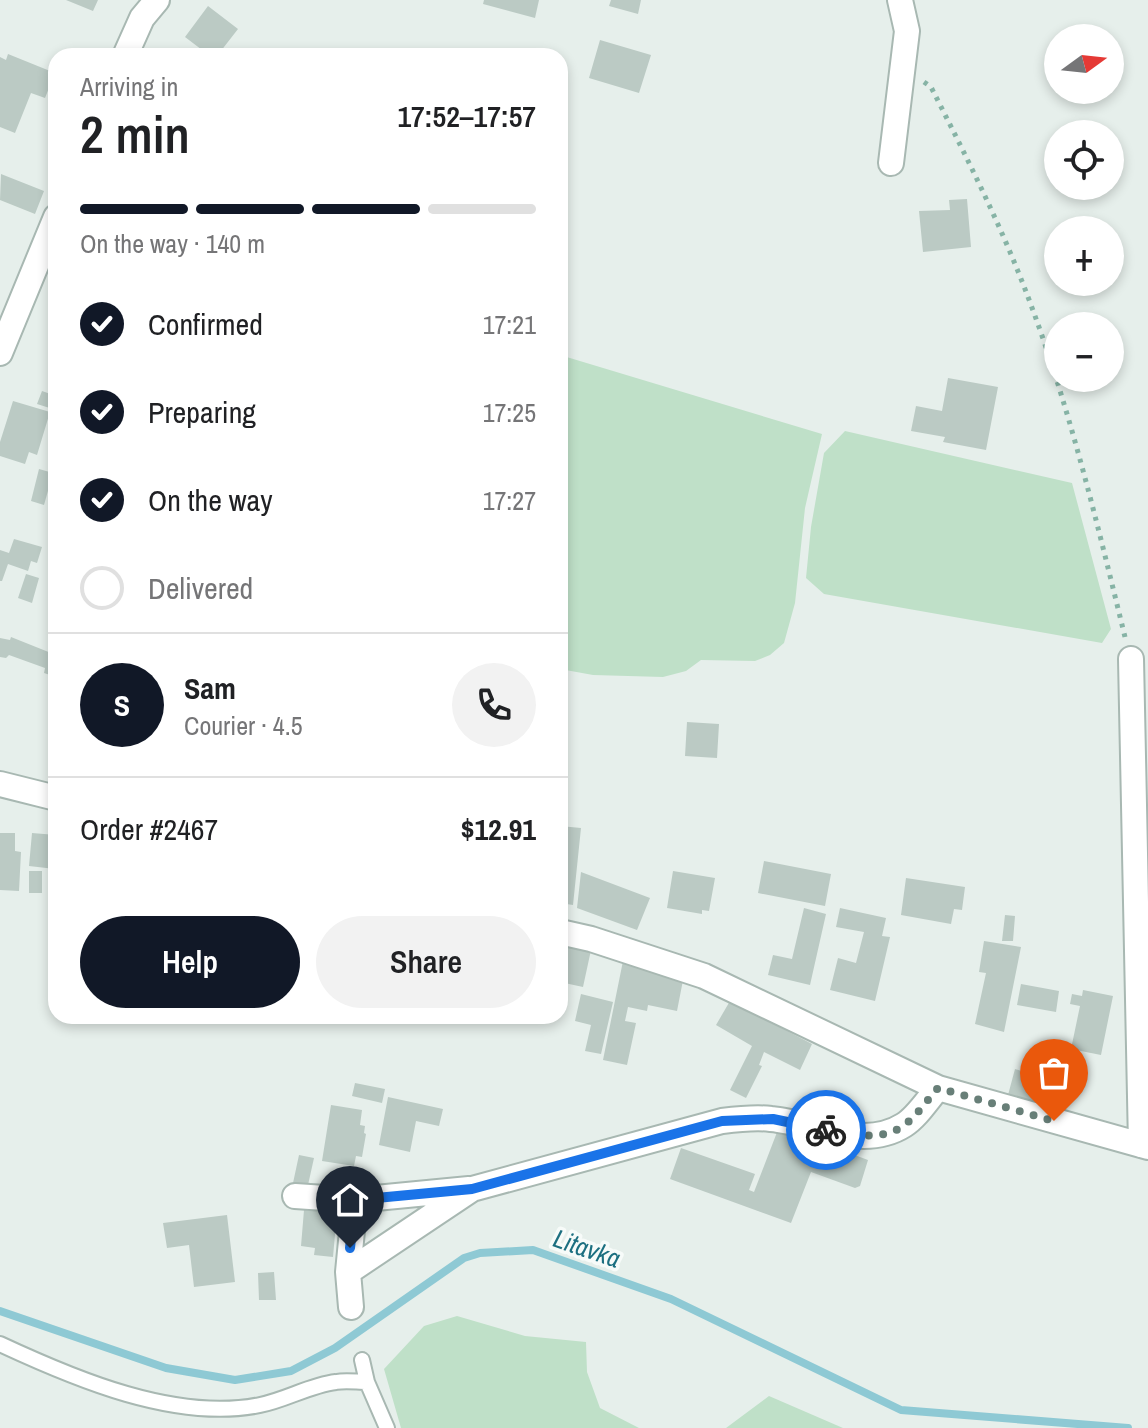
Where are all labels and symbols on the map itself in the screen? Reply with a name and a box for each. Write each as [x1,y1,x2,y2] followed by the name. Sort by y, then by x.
[1044,24,1124,104] north arrow
[1020,1039,1088,1121] pin
[786,1090,866,1170] courier
[316,1166,384,1248] pin
[549,1220,625,1276] water label: Litavka

